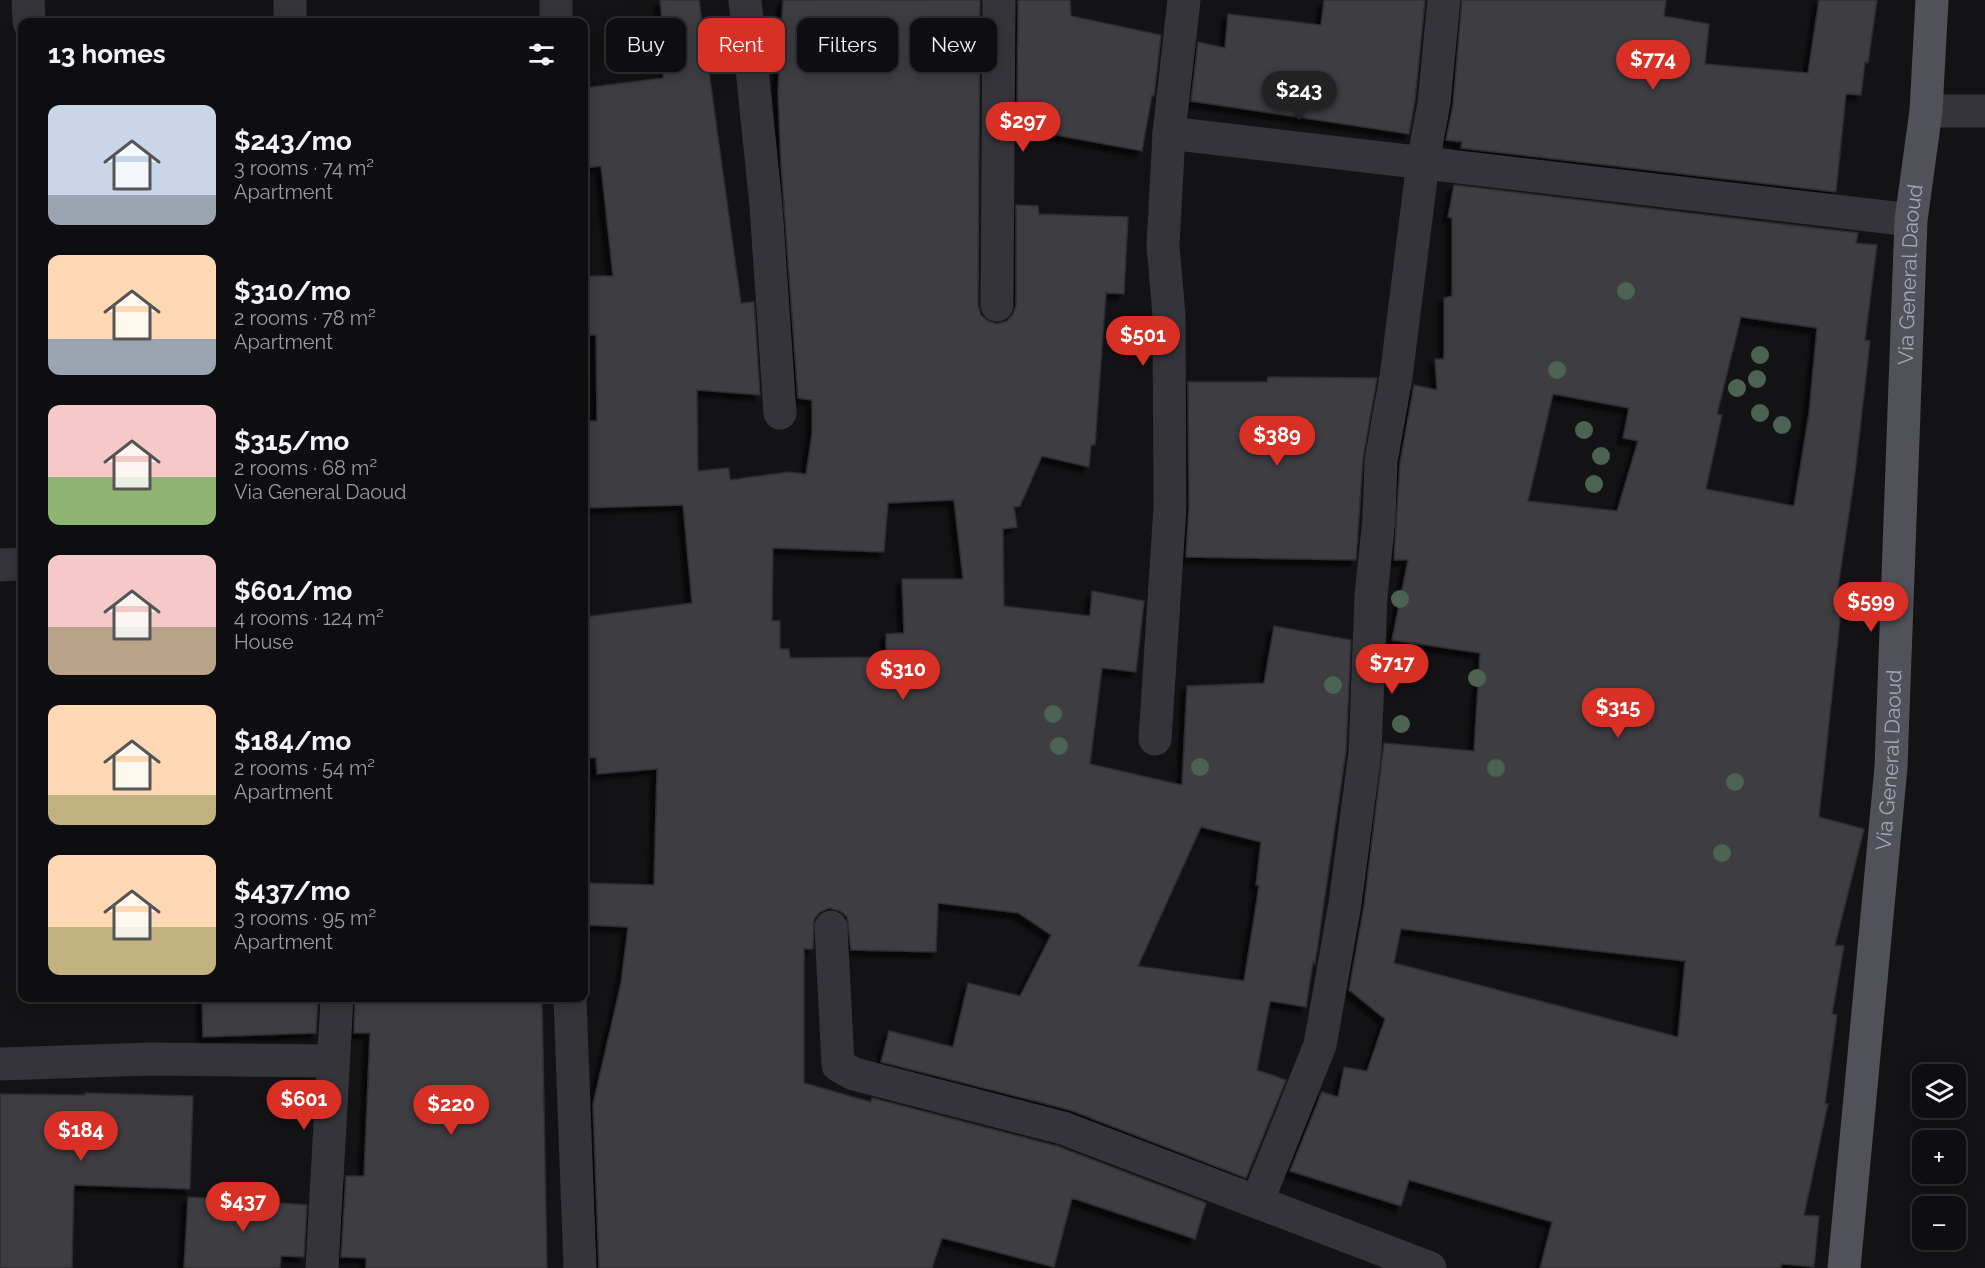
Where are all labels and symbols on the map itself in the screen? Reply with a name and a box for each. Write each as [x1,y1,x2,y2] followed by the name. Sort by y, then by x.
[1617,40,1689,91] pin: $774
[1263,71,1335,122] pin: $243
[987,102,1059,153] pin: $297
[1893,182,1928,366] street label: Via General Daoud
[1107,316,1179,367] pin: $501
[1241,416,1313,467] pin: $389
[1835,582,1907,633] pin: $599
[1356,644,1428,695] pin: $717
[867,650,939,701] pin: $310
[1870,669,1907,852] street label: Via General Daoud
[1582,688,1654,739] pin: $315
[268,1080,340,1131] pin: $601
[415,1085,487,1136] pin: $220
[45,1111,117,1162] pin: $184
[207,1182,279,1233] pin: $437

